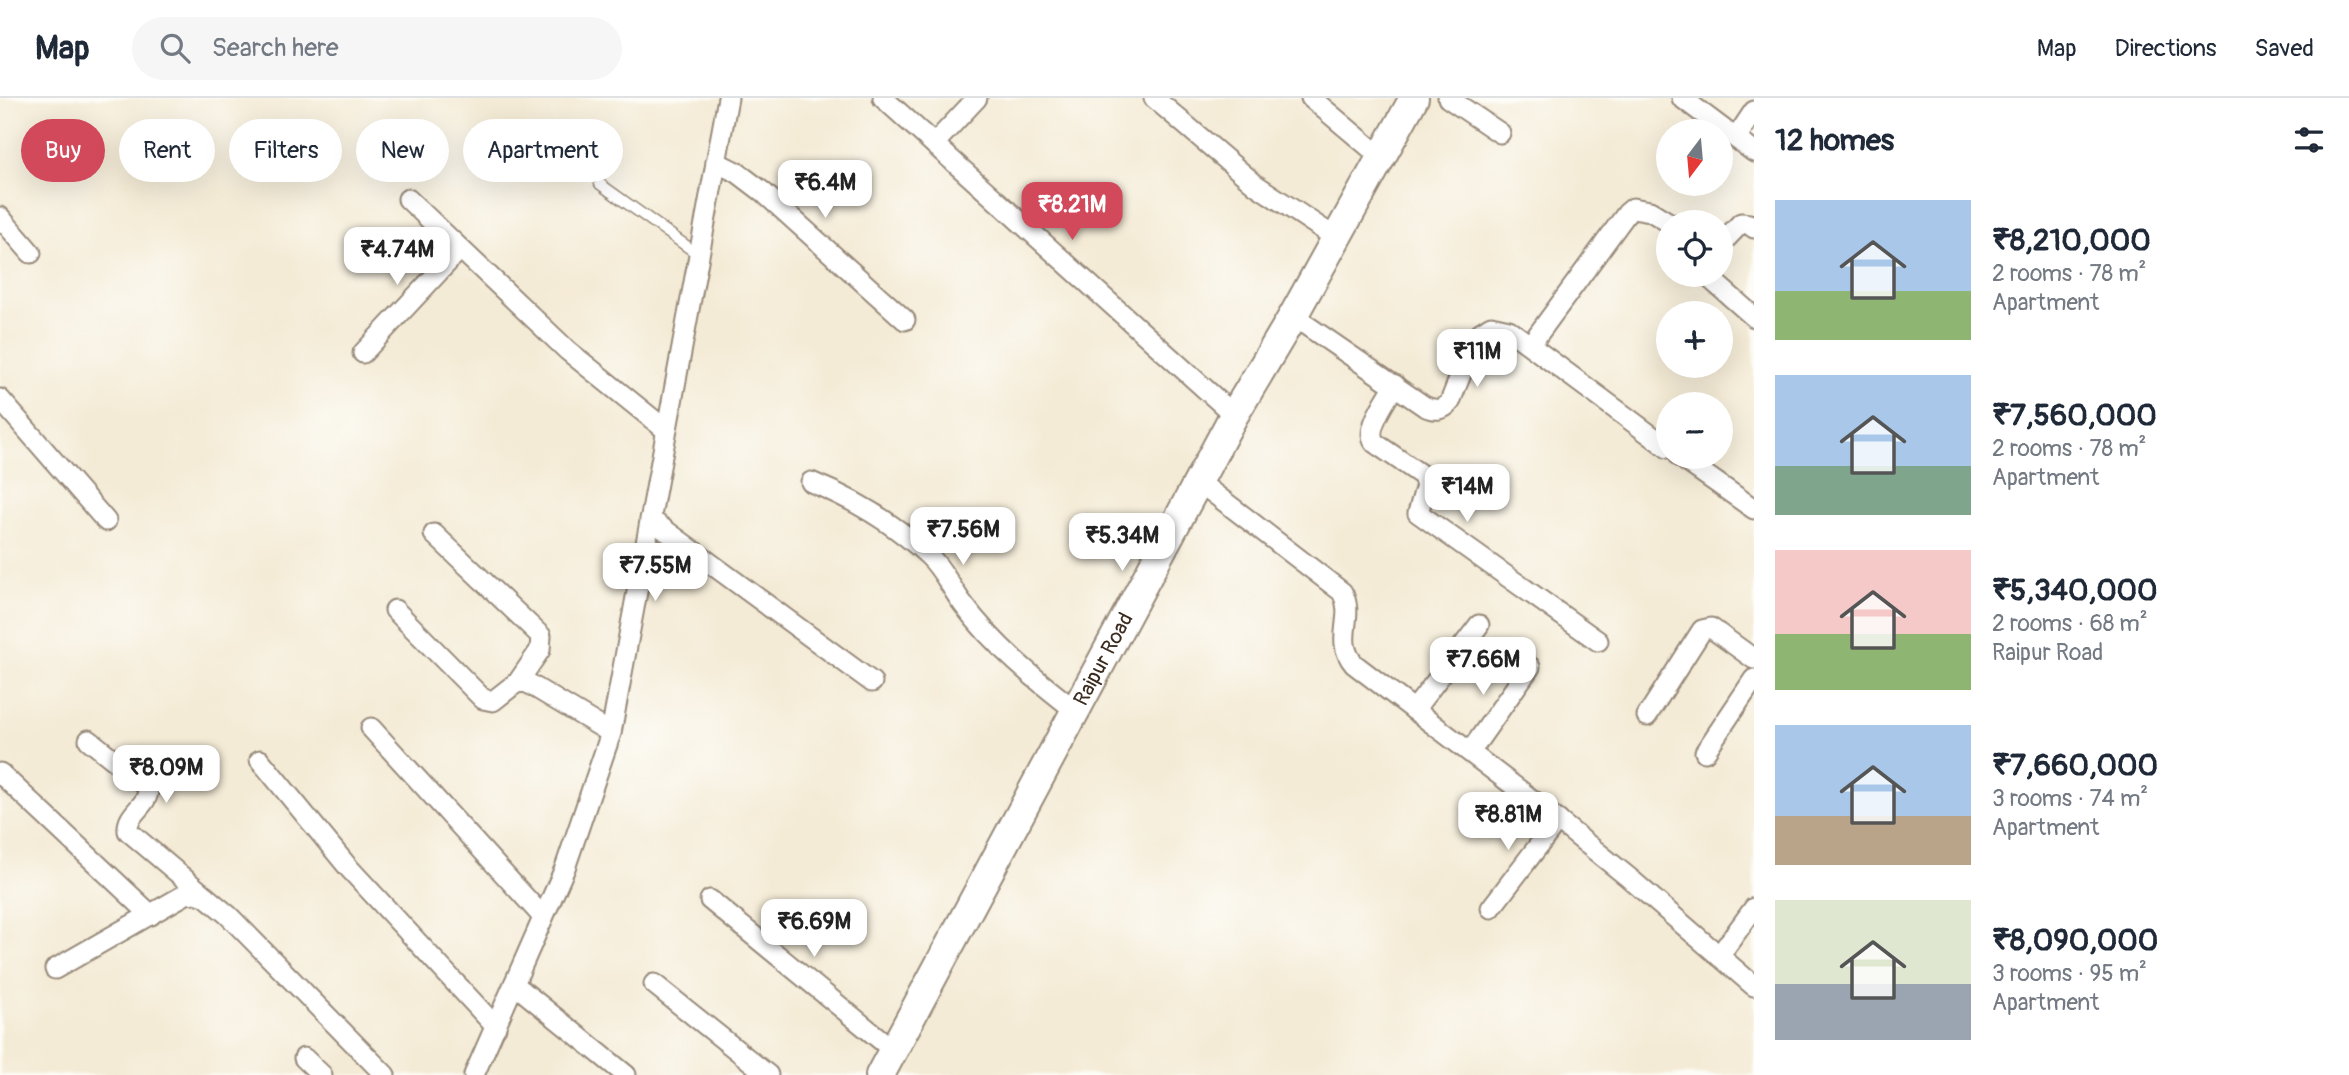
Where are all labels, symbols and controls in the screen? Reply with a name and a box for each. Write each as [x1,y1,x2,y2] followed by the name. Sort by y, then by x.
[132,17,622,80] search box
[35,28,90,69] text: Map
[156,29,194,67] icon: search
[212,32,339,64] text: Search here
[2037,34,2077,63] text: Map
[2115,34,2216,63] text: Directions
[2254,34,2314,63] text: Saved
[21,119,105,182] chip: Buy
[119,119,215,182] chip: Rent
[229,119,342,182] chip: Filters
[356,119,449,182] chip: New
[463,119,623,182] chip: Apartment
[1656,119,1732,196] north arrow
[1656,119,1733,469] map controls
[2290,121,2328,159] icon: filters
[1775,122,1894,159] text: 12 homes
[776,160,874,220] pin: ₹6.4M
[794,168,856,197] text: ₹6.4M
[1015,183,1129,242] pin: ₹8.21M
[1038,190,1106,219] text: ₹8.21M
[1656,210,1733,287] button: locate
[1992,222,2151,259] text: ₹8,210,000
[340,228,454,287] pin: ₹4.74M
[1831,228,1915,312] icon: home
[360,235,434,264] text: ₹4.74M
[1992,259,2146,288] text: 2 rooms · 78 m²
[1992,288,2099,317] text: Apartment
[1656,301,1733,378] button: +
[1436,330,1518,389] pin: ₹11M
[1453,337,1501,366] text: ₹11M
[1656,392,1733,469] button: −
[1992,397,2157,434] text: ₹7,560,000
[1831,403,1915,487] icon: home
[1992,434,2146,463] text: 2 rooms · 78 m²
[1992,463,2099,492] text: Apartment
[1426,464,1508,524] pin: ₹14M
[1441,472,1493,501] text: ₹14M
[906,508,1020,567] pin: ₹7.56M
[1065,514,1179,573] pin: ₹5.34M
[926,515,1000,544] text: ₹7.56M
[1085,521,1159,550] text: ₹5.34M
[598,544,712,603] pin: ₹7.55M
[619,551,691,580] text: ₹7.55M
[1992,572,2158,609] text: ₹5,340,000
[1831,578,1915,662] icon: home
[1067,608,1139,710] street label: Raipur Road
[1992,609,2148,638] text: 2 rooms · 68 m²
[1426,638,1540,697] pin: ₹7.66M
[1992,638,2103,667] text: Raipur Road
[1446,645,1520,674] text: ₹7.66M
[109,746,223,805] pin: ₹8.09M
[1992,747,2158,784] text: ₹7,660,000
[129,753,203,782] text: ₹8.09M
[1831,753,1915,837] icon: home
[1992,784,2148,813] text: 3 rooms · 74 m²
[1451,792,1565,852] pin: ₹8.81M
[1474,800,1542,829] text: ₹8.81M
[1992,813,2099,842] text: Apartment
[757,900,871,959] pin: ₹6.69M
[777,907,851,936] text: ₹6.69M
[1992,922,2158,959] text: ₹8,090,000
[1831,928,1915,1012] icon: home
[1992,959,2147,988] text: 3 rooms · 95 m²
[1992,988,2099,1017] text: Apartment

